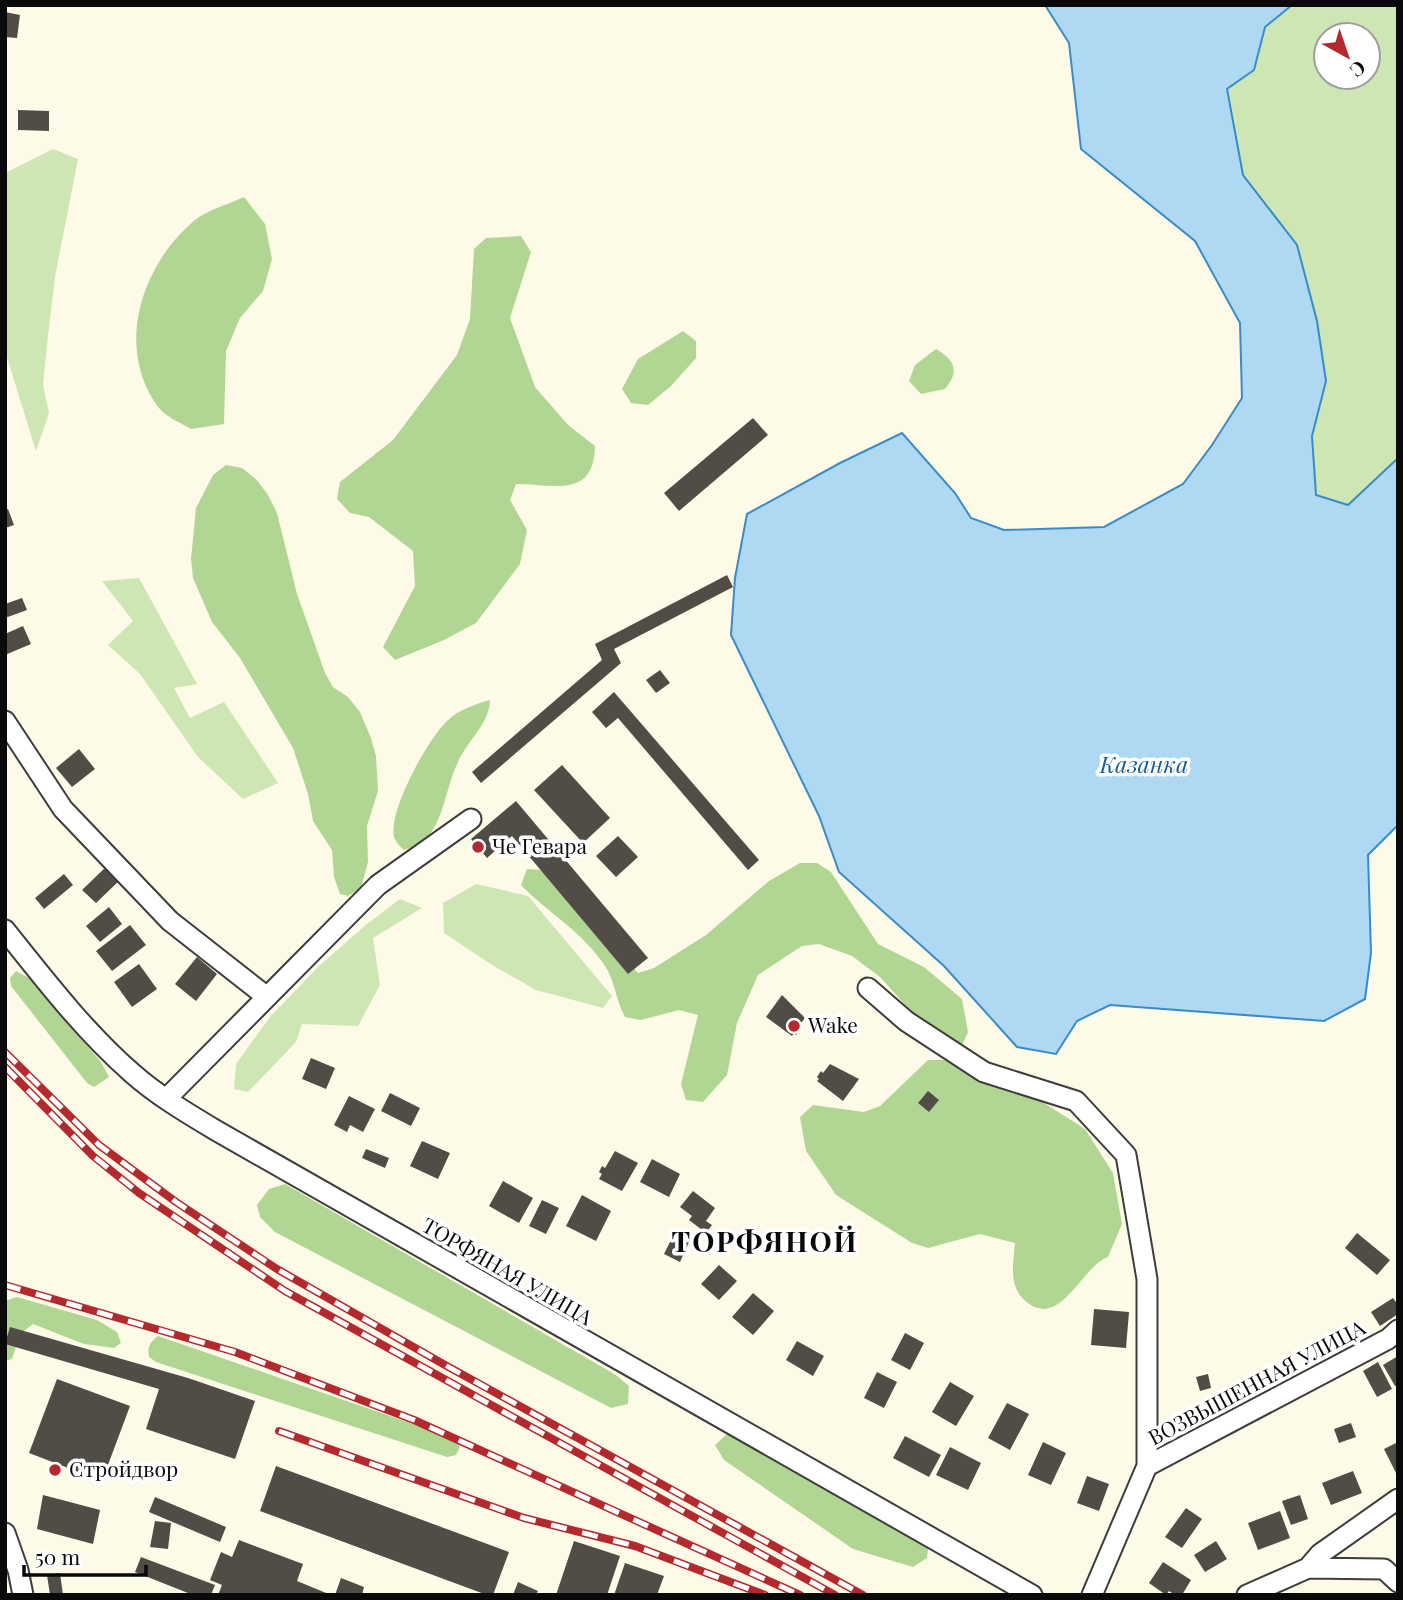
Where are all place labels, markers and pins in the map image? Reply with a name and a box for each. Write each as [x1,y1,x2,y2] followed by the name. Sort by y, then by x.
[492,831,588,859] place label: Че Гевара
[470,839,486,855] marker: Че Гевара
[807,1010,858,1038] place label: Wake
[786,1018,802,1034] marker: Wake
[69,1454,178,1482] place label: Стройдвор
[47,1462,63,1478] marker: Стройдвор

